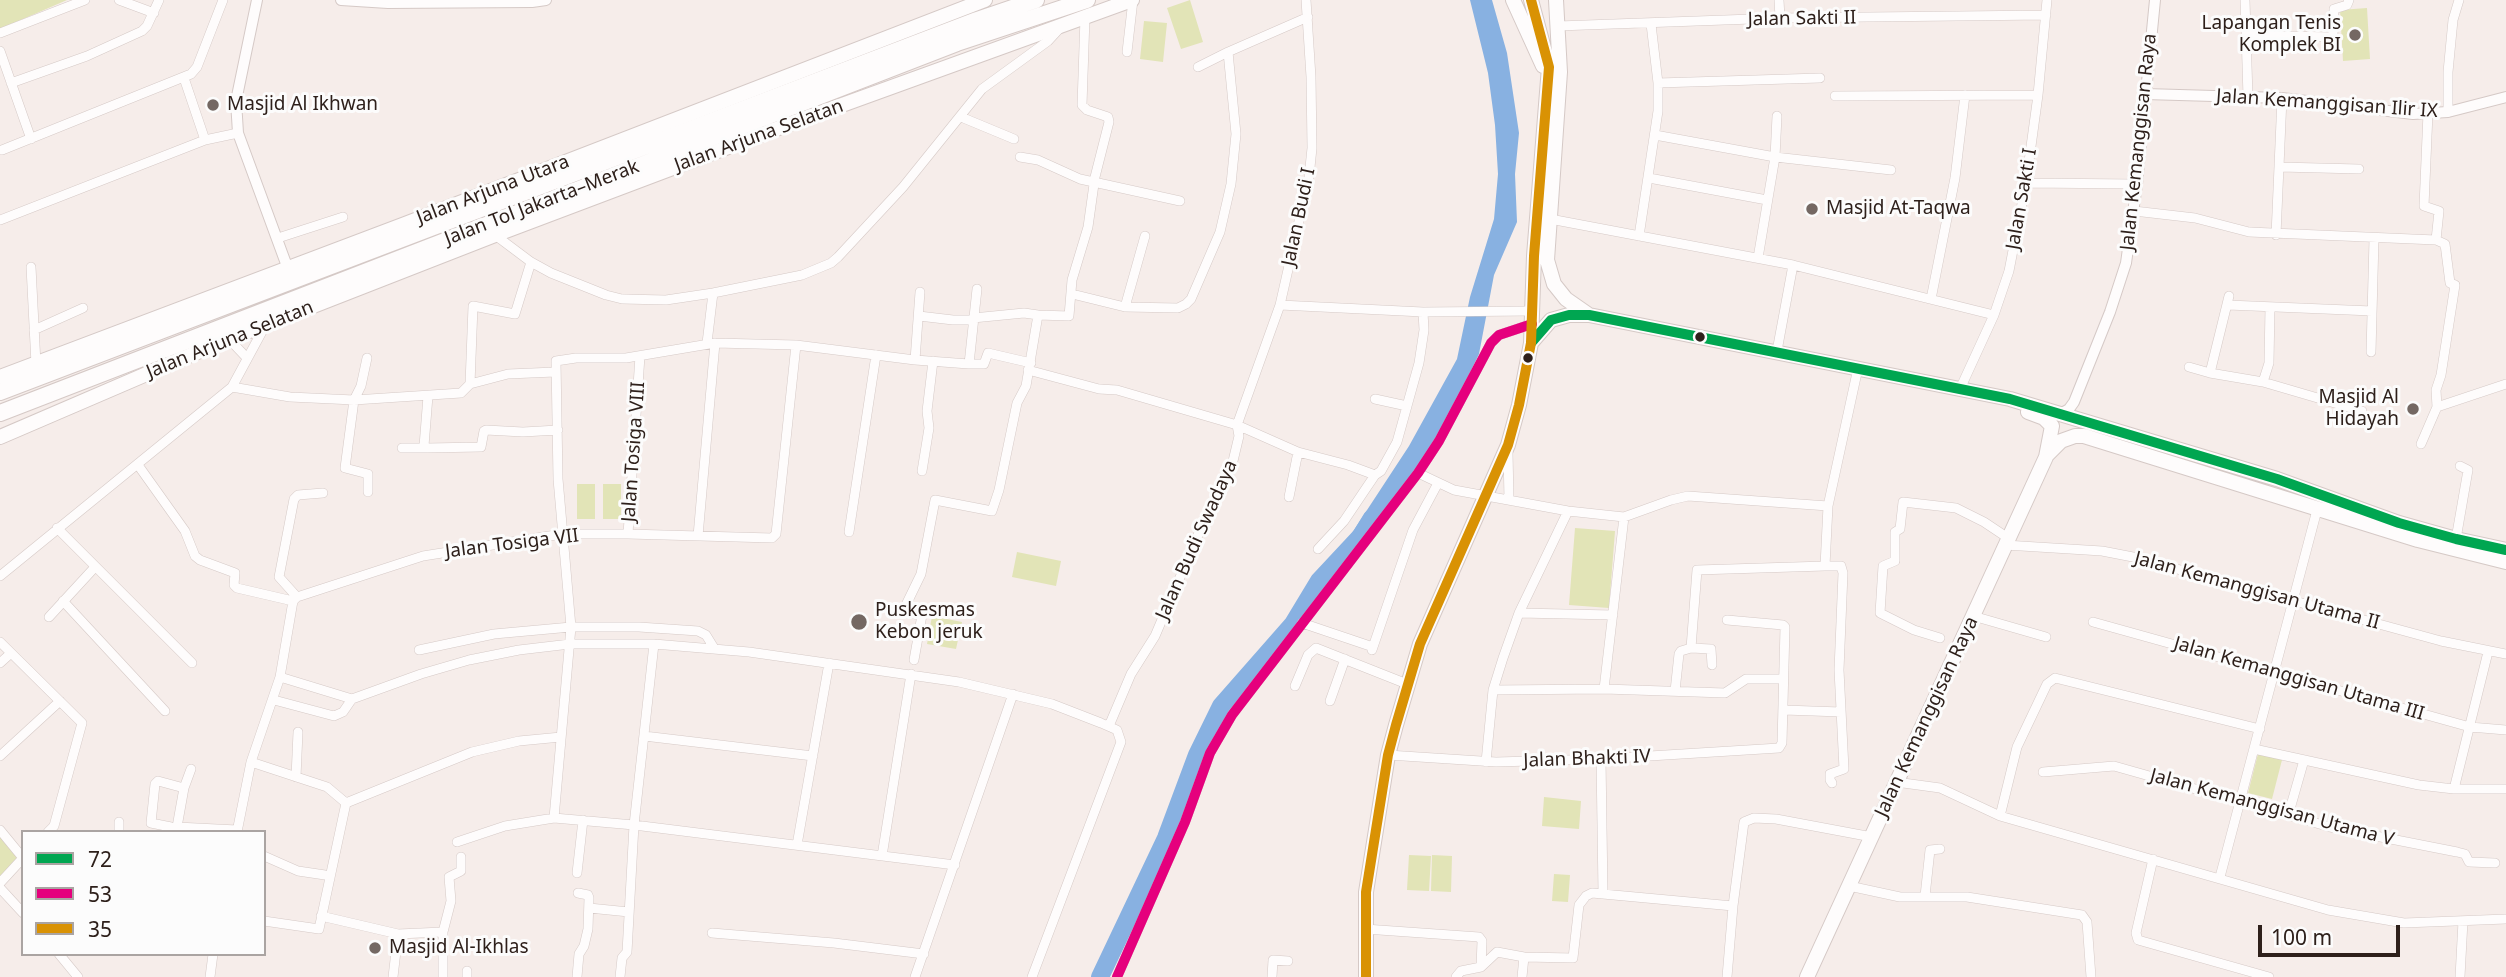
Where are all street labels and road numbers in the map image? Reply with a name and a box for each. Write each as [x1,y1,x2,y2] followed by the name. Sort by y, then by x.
[1747,7,1857,31] street label: Jalan Sakti II
[2116,32,2162,252] street label: Jalan Kemanggisan Raya
[2215,85,2439,123] street label: Jalan Kemanggisan Ilir IX
[671,95,847,177] street label: Jalan Arjuna Selatan
[2002,147,2042,251] street label: Jalan Sakti I
[413,150,573,230] street label: Jalan Arjuna Utara
[442,155,642,251] street label: Jalan Tol Jakarta–Merak
[1277,166,1321,268] street label: Jalan Budi I
[143,296,317,384] street label: Jalan Arjuna Selatan
[618,381,650,523] street label: Jalan Tosiga VIII
[1152,457,1242,623] street label: Jalan Budi Swadaya
[444,524,580,564] street label: Jalan Tosiga VII
[2132,547,2382,635] street label: Jalan Kemanggisan Utama II
[1871,613,1983,821] street label: Jalan Kemanggisan Raya
[2171,632,2427,726] street label: Jalan Kemanggisan Utama III
[1523,745,1651,773] street label: Jalan Bhakti IV
[2148,764,2396,852] street label: Jalan Kemanggisan Utama V

